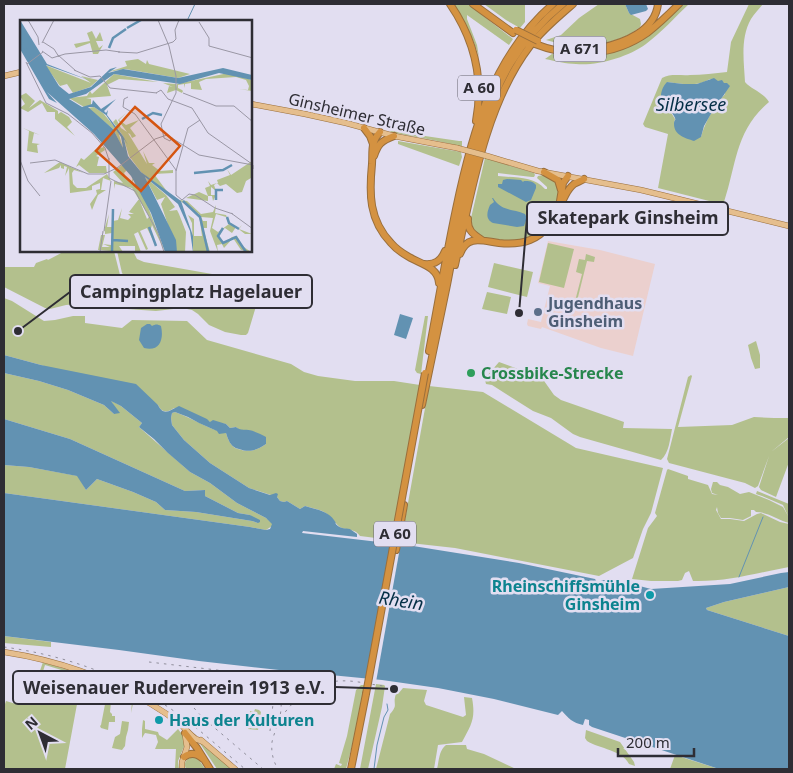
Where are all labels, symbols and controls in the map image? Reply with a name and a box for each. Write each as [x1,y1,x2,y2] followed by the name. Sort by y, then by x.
[20,20,252,252] inset map
[554,36,606,62] road number: A 671
[458,76,500,100] road number: A 60
[286,88,428,140] street label: Ginsheimer Straße
[656,92,726,116] water label: Silbersee
[527,202,728,235] callout: Skatepark Ginsheim
[538,205,719,229] text: Skatepark Ginsheim
[70,275,312,308] callout: Campingplatz Hagelauer
[80,279,302,303] text: Campingplatz Hagelauer
[546,292,642,332] place label: Jugendhaus Ginsheim
[532,306,544,318] marker: Jugendhaus Ginsheim
[481,362,624,384] place label: Crossbike-Strecke
[465,367,477,379] marker: Crossbike-Strecke
[374,522,416,546] road number: A 60
[492,575,640,615] place label: Rheinschiffsmühle Ginsheim
[377,585,425,615] water label: Rhein
[644,589,656,601] marker: Rheinschiffsmühle Ginsheim
[13,671,335,704] callout: Weisenauer Ruderverein 1913 e.V.
[23,675,325,699] text: Weisenauer Ruderverein 1913 e.V.
[15,708,65,758] north arrow
[169,709,314,731] place label: Haus der Kulturen
[21,712,42,734] text: N
[153,714,165,726] marker: Haus der Kulturen
[618,726,694,758] scale bar
[626,732,670,752] text: 200 m

